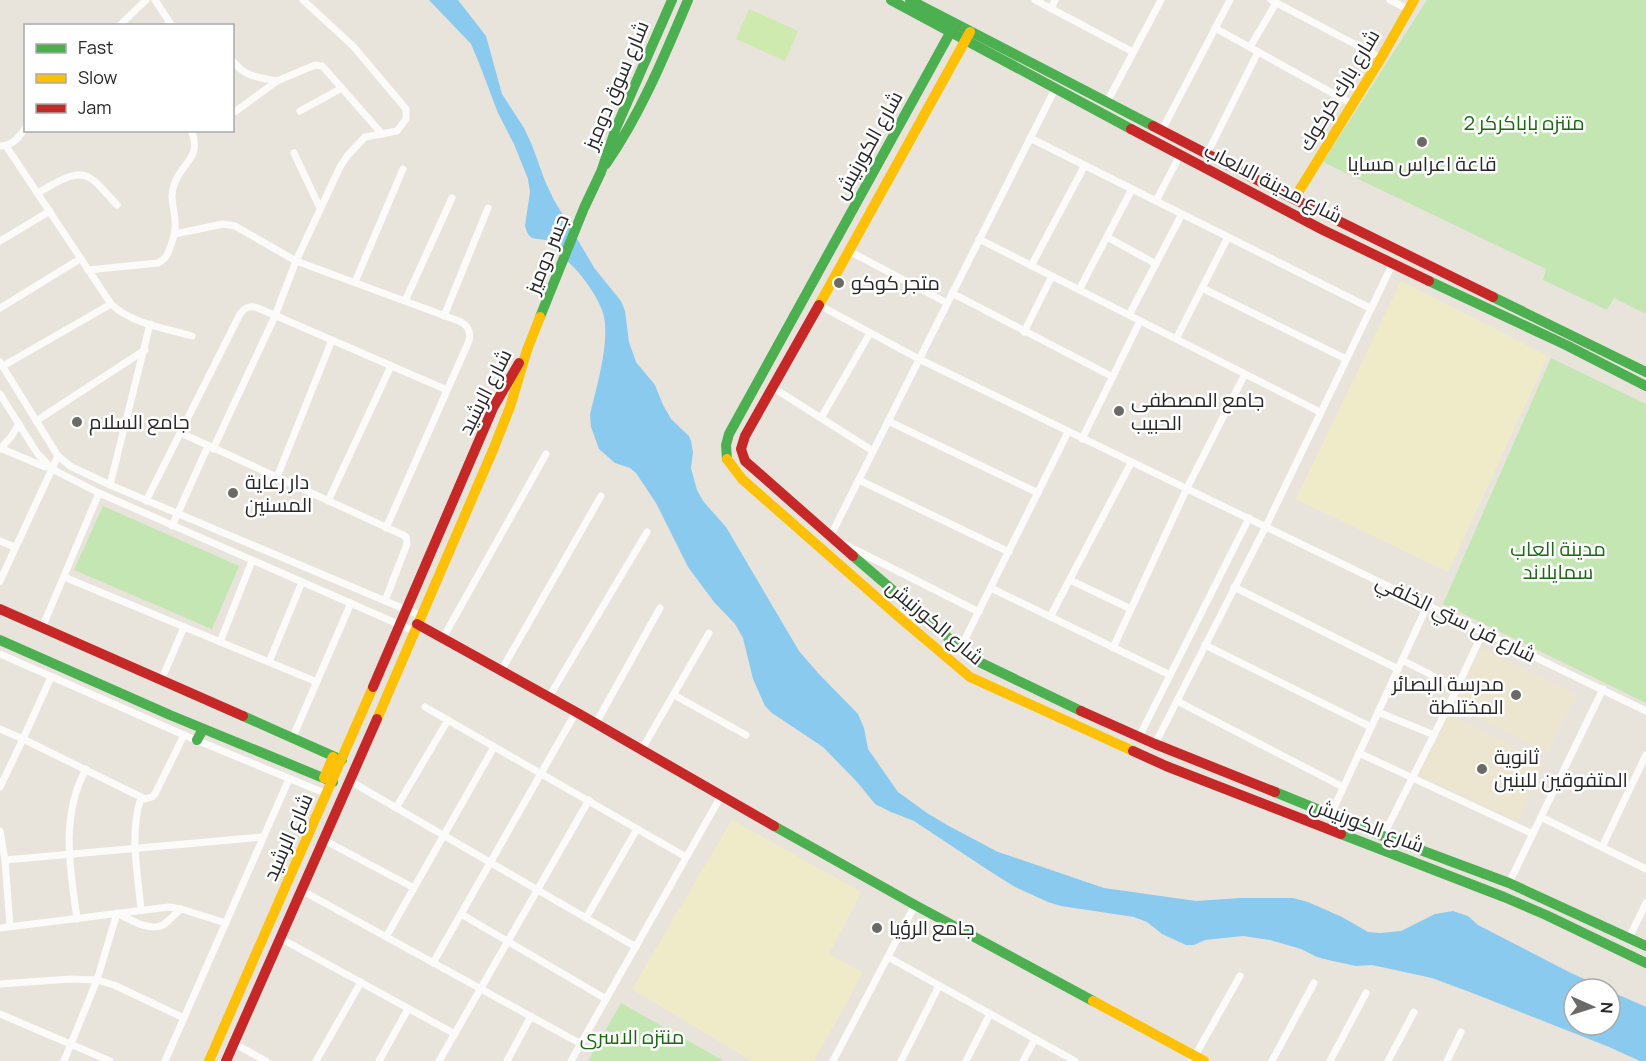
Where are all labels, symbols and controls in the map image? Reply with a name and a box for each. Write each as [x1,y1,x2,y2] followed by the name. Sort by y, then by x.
[576,16,656,155] street label: شارع سوق دوميز
[24,24,234,132] legend
[1292,24,1386,156] street label: شارع بارك كركوك
[78,35,113,59] text: Fast
[78,65,118,89] text: Slow
[827,86,909,204] street label: شارع الكورنيش
[78,95,112,119] text: Jam
[1463,109,1585,136] park label: متنزه باباكركر 2
[1415,135,1429,149] marker: قاعة اعراس مسايا
[1199,136,1347,230] street label: شارع مدينة الالعاب
[1347,150,1497,177] place label: قاعة اعراس مسايا
[518,210,575,298] street label: جسر دوميز
[851,269,940,296] place label: متجر كوكو
[832,276,846,290] marker: متجر كوكو
[451,344,519,440] street label: شارع الرشيد
[1131,386,1264,436] place label: جامع المصطفى الحبيب
[1112,404,1126,418] marker: جامع المصطفى الحبيب
[89,408,189,436] place label: جامع السلام
[70,415,84,429] marker: جامع السلام
[245,468,312,518] place label: دار رعاية المسنين
[226,486,240,500] marker: دار رعاية المسنين
[1510,535,1606,585] park label: مدينة العاب سمايلاند
[1370,567,1541,671] street label: شارع فن ستي الخلفي
[880,573,990,671] street label: شارع الكورنيش
[1391,670,1504,720] place label: مدرسة البصائر المختلطة
[1509,688,1523,702] marker: مدرسة البصائر المختلطة
[1494,743,1628,793] place label: ثانوية المتفوقين للبنين
[1475,762,1489,776] marker: ثانوية المتفوقين للبنين
[256,789,320,885] street label: شارع الرشيد
[1306,790,1428,860] street label: شارع الكورنيش
[889,914,974,942] place label: جامع الرؤيا
[870,921,884,935] marker: جامع الرؤيا
[1562,977,1622,1037] north arrow
[1596,1001,1618,1014] text: N
[580,1023,684,1050] park label: منتزه الاسرى

